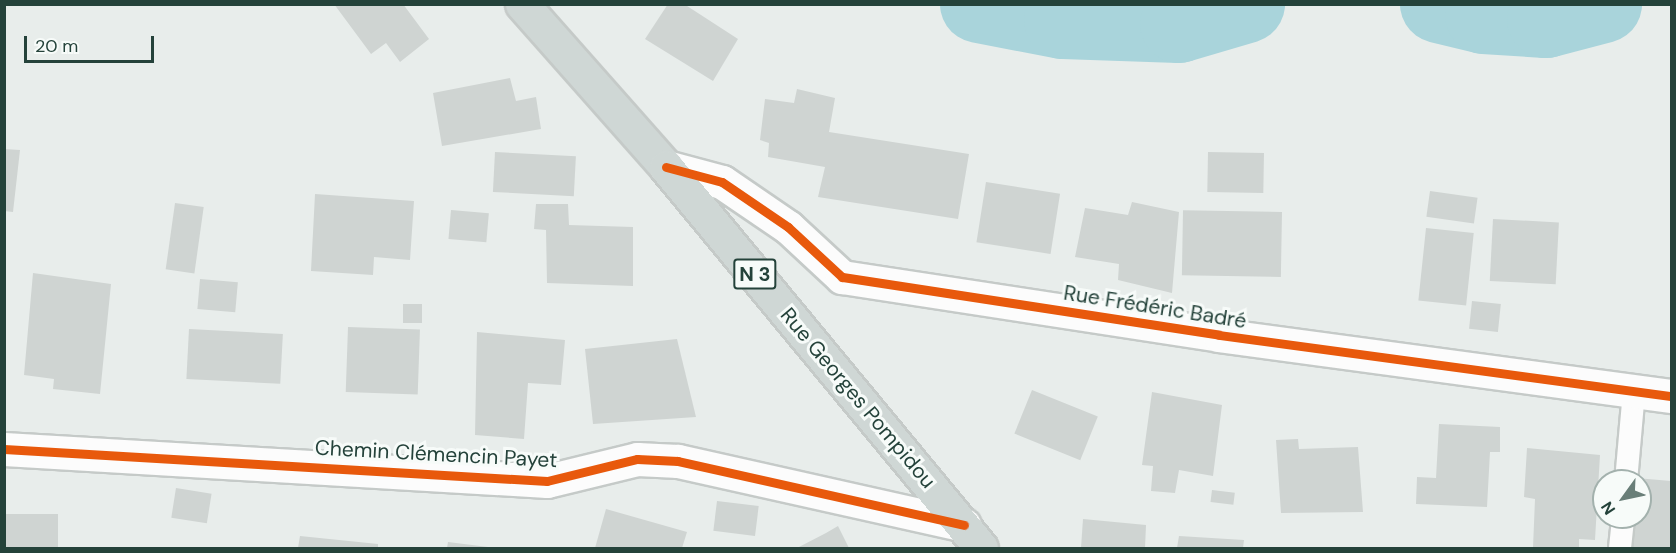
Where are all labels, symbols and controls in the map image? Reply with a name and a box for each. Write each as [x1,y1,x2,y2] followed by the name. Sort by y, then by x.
[27,24,158,62] scale bar
[35,34,78,58] text: 20 m
[732,257,777,291] road number: N 3
[1062,280,1248,334] street label: Rue Frédéric Badré
[775,303,941,493] street label: Rue Georges Pompidou
[314,435,558,473] street label: Chemin Clémencin Payet
[1592,469,1652,529] north arrow
[1596,497,1620,519] text: N

